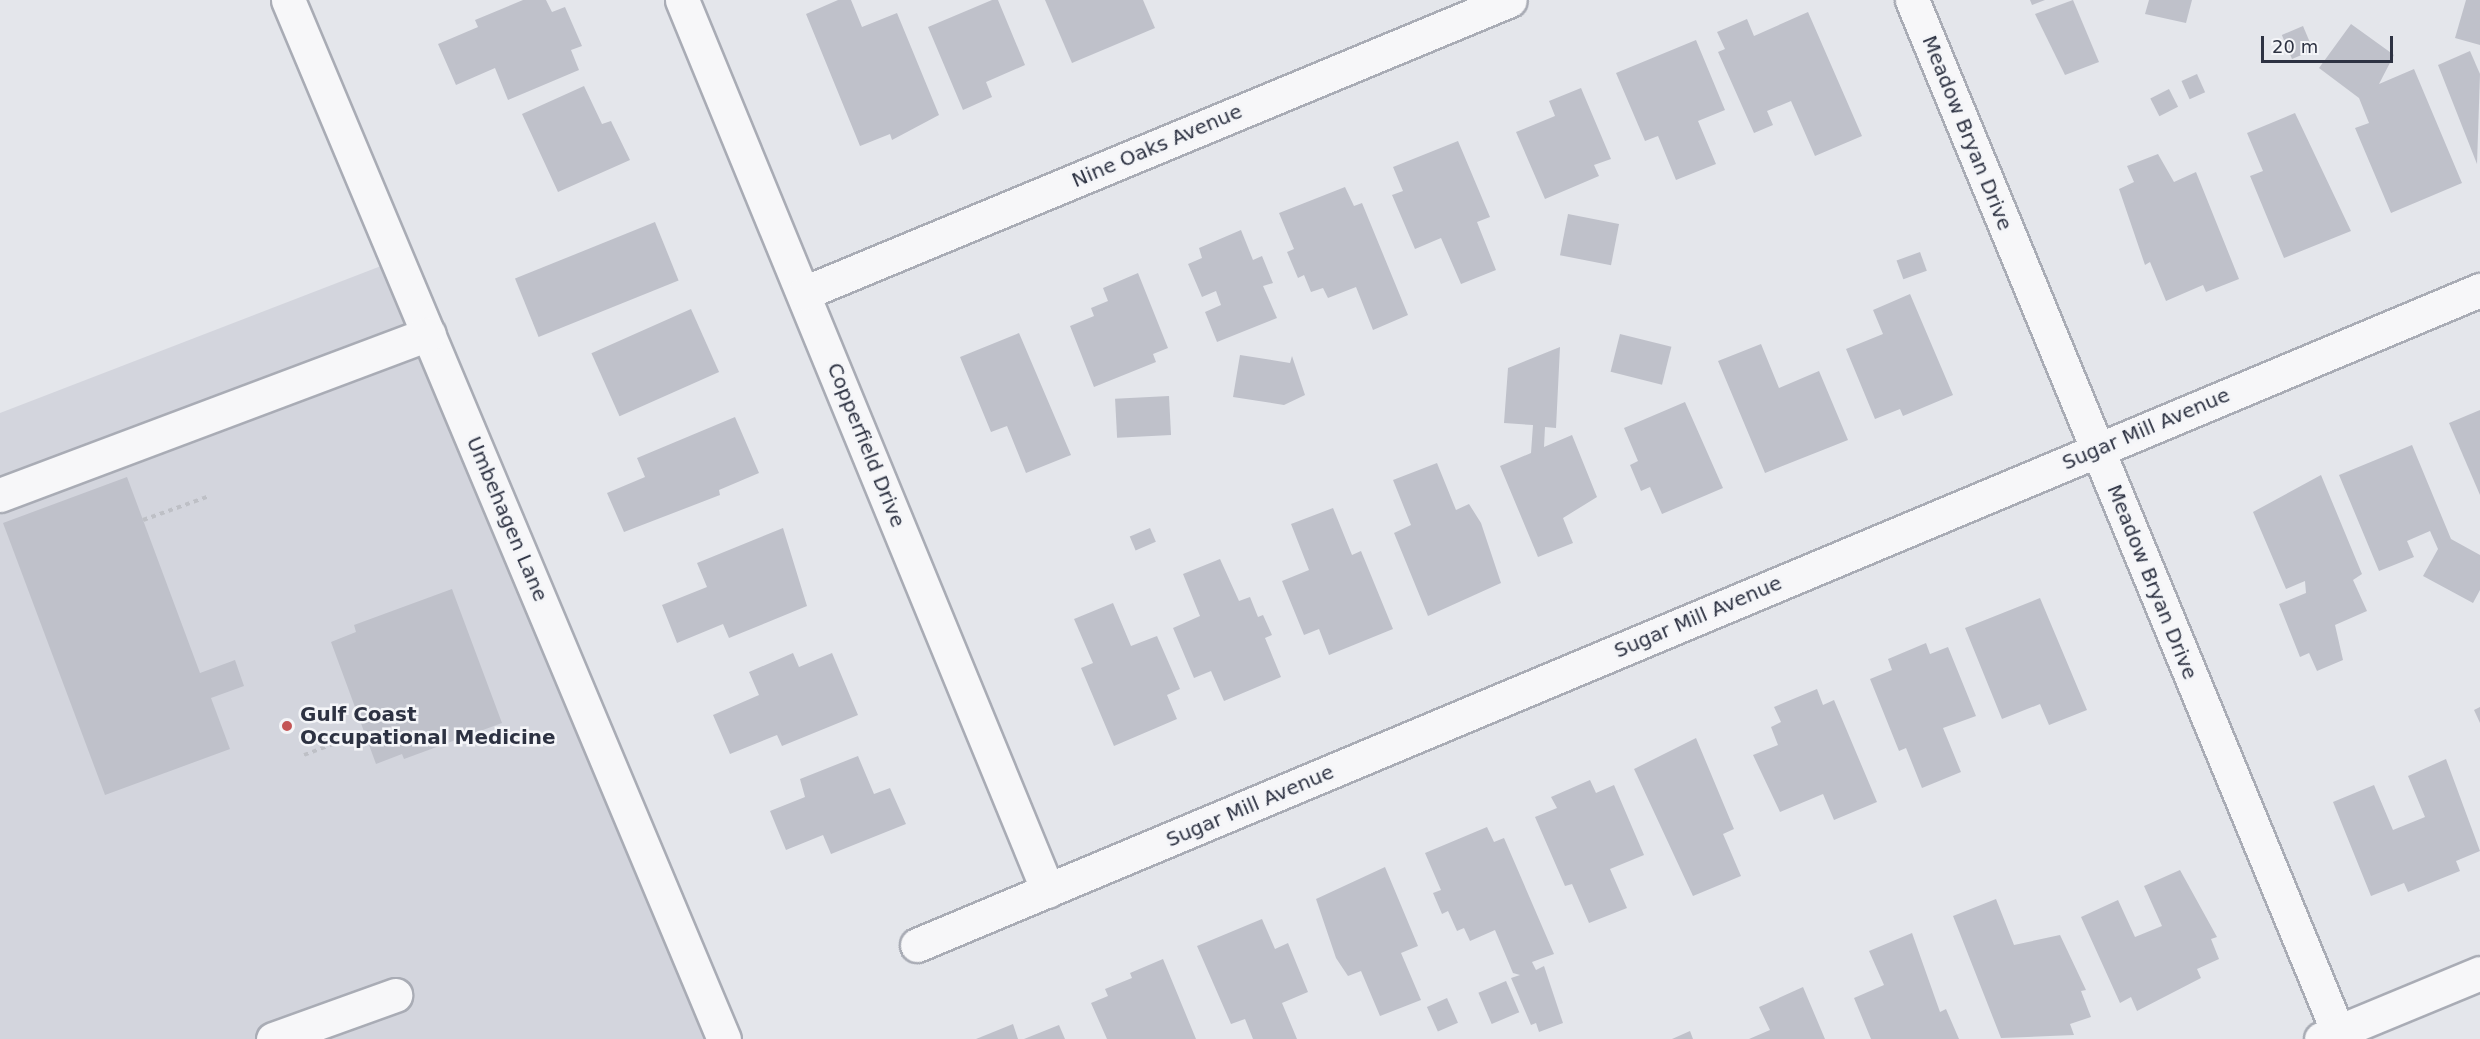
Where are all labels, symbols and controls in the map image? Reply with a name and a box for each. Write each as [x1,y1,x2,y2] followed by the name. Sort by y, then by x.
[2264,24,2396,62] scale bar
[1917,32,2017,234] street label: Meadow Bryan Drive
[2272,36,2318,57] text: 20 m
[1068,99,1246,193] street label: Nine Oaks Avenue
[822,359,910,531] street label: Copperfield Drive
[2059,383,2233,475] street label: Sugar Mill Avenue
[461,433,553,605] street label: Umbehagen Lane
[2102,481,2202,683] street label: Meadow Bryan Drive
[1611,571,1785,663] street label: Sugar Mill Avenue
[300,702,556,749] place label: Gulf Coast Occupational Medicine
[278,717,296,735] marker: Gulf Coast Occupational Medicine
[1163,760,1337,852] street label: Sugar Mill Avenue

